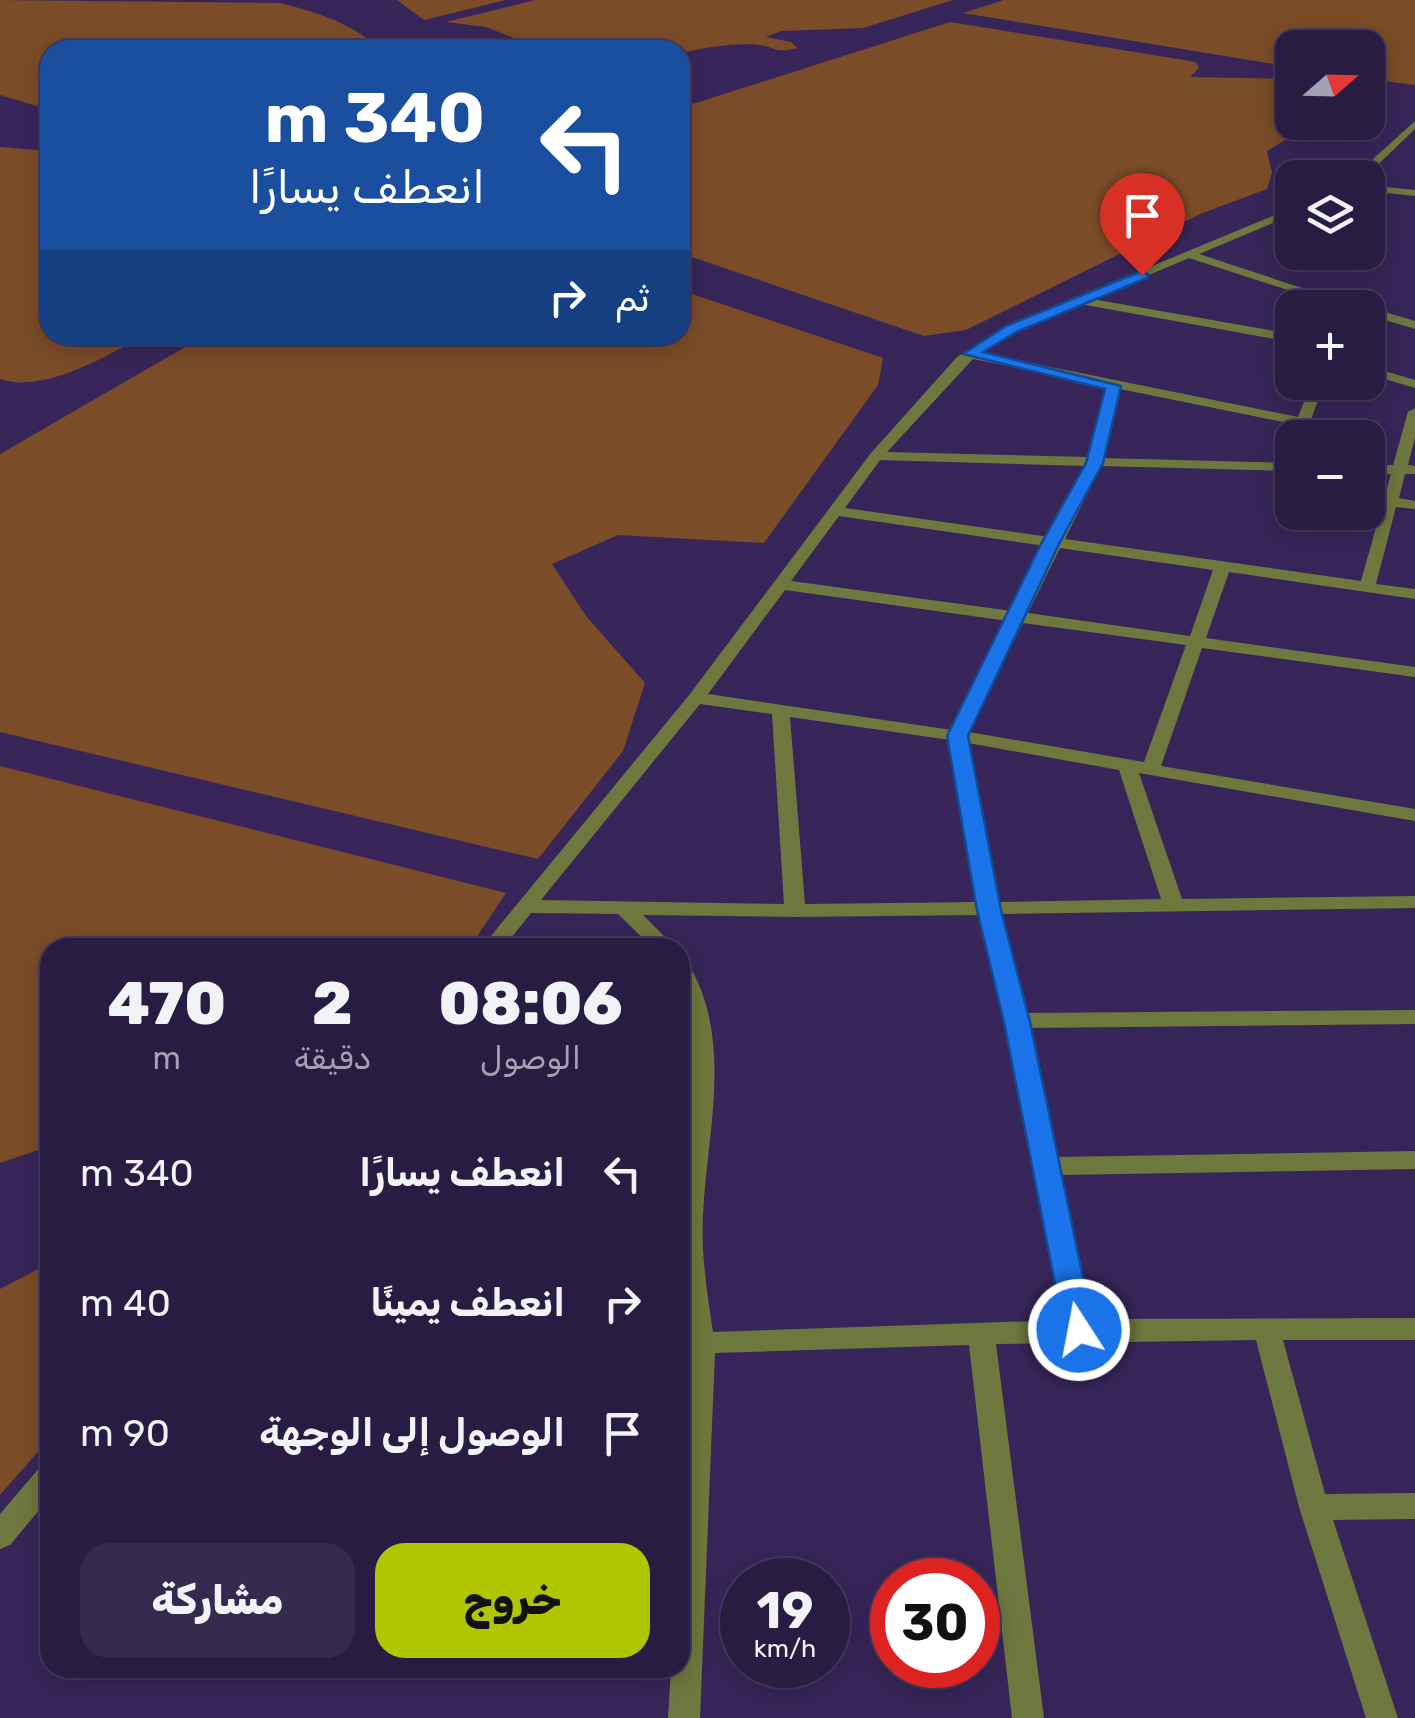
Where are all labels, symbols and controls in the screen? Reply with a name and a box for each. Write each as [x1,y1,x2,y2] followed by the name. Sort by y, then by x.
[1275,30,1385,140] north arrow
[1275,30,1385,530] map controls
[264,77,485,160] text: 340 m
[520,80,650,210] icon: left
[1275,160,1385,270] button: layers
[249,161,485,214] text: انعطف يسارًا
[1100,173,1185,276] pin
[1115,188,1170,243] icon: arrive
[540,270,595,325] icon: right
[615,275,650,321] text: ثم
[1275,290,1385,400] button: +
[1275,420,1385,530] button: −
[107,968,226,1039] text: 470
[312,968,353,1039] text: 2
[438,968,623,1039] text: 08:06
[153,1039,181,1077] text: m
[294,1039,371,1077] text: دقيقة
[480,1039,581,1077] text: الوصول
[595,1146,650,1201] icon: left
[80,1150,194,1196] text: 340 m
[359,1150,565,1196] text: انعطف يسارًا
[595,1276,650,1331] icon: right
[1027,1278,1131,1382] position arrow
[80,1280,171,1326] text: 40 m
[370,1280,565,1326] text: انعطف يمينًا
[595,1406,650,1461] icon: arrive
[80,1410,170,1456] text: 90 m
[259,1410,565,1456] text: الوصول إلى الوجهة
[80,1543,355,1658] button: مشاركة
[375,1543,650,1658] button: خروج
[870,1558,1000,1688] speed limit sign: 30
[757,1581,813,1641] text: 19
[754,1634,816,1663] text: km/h

